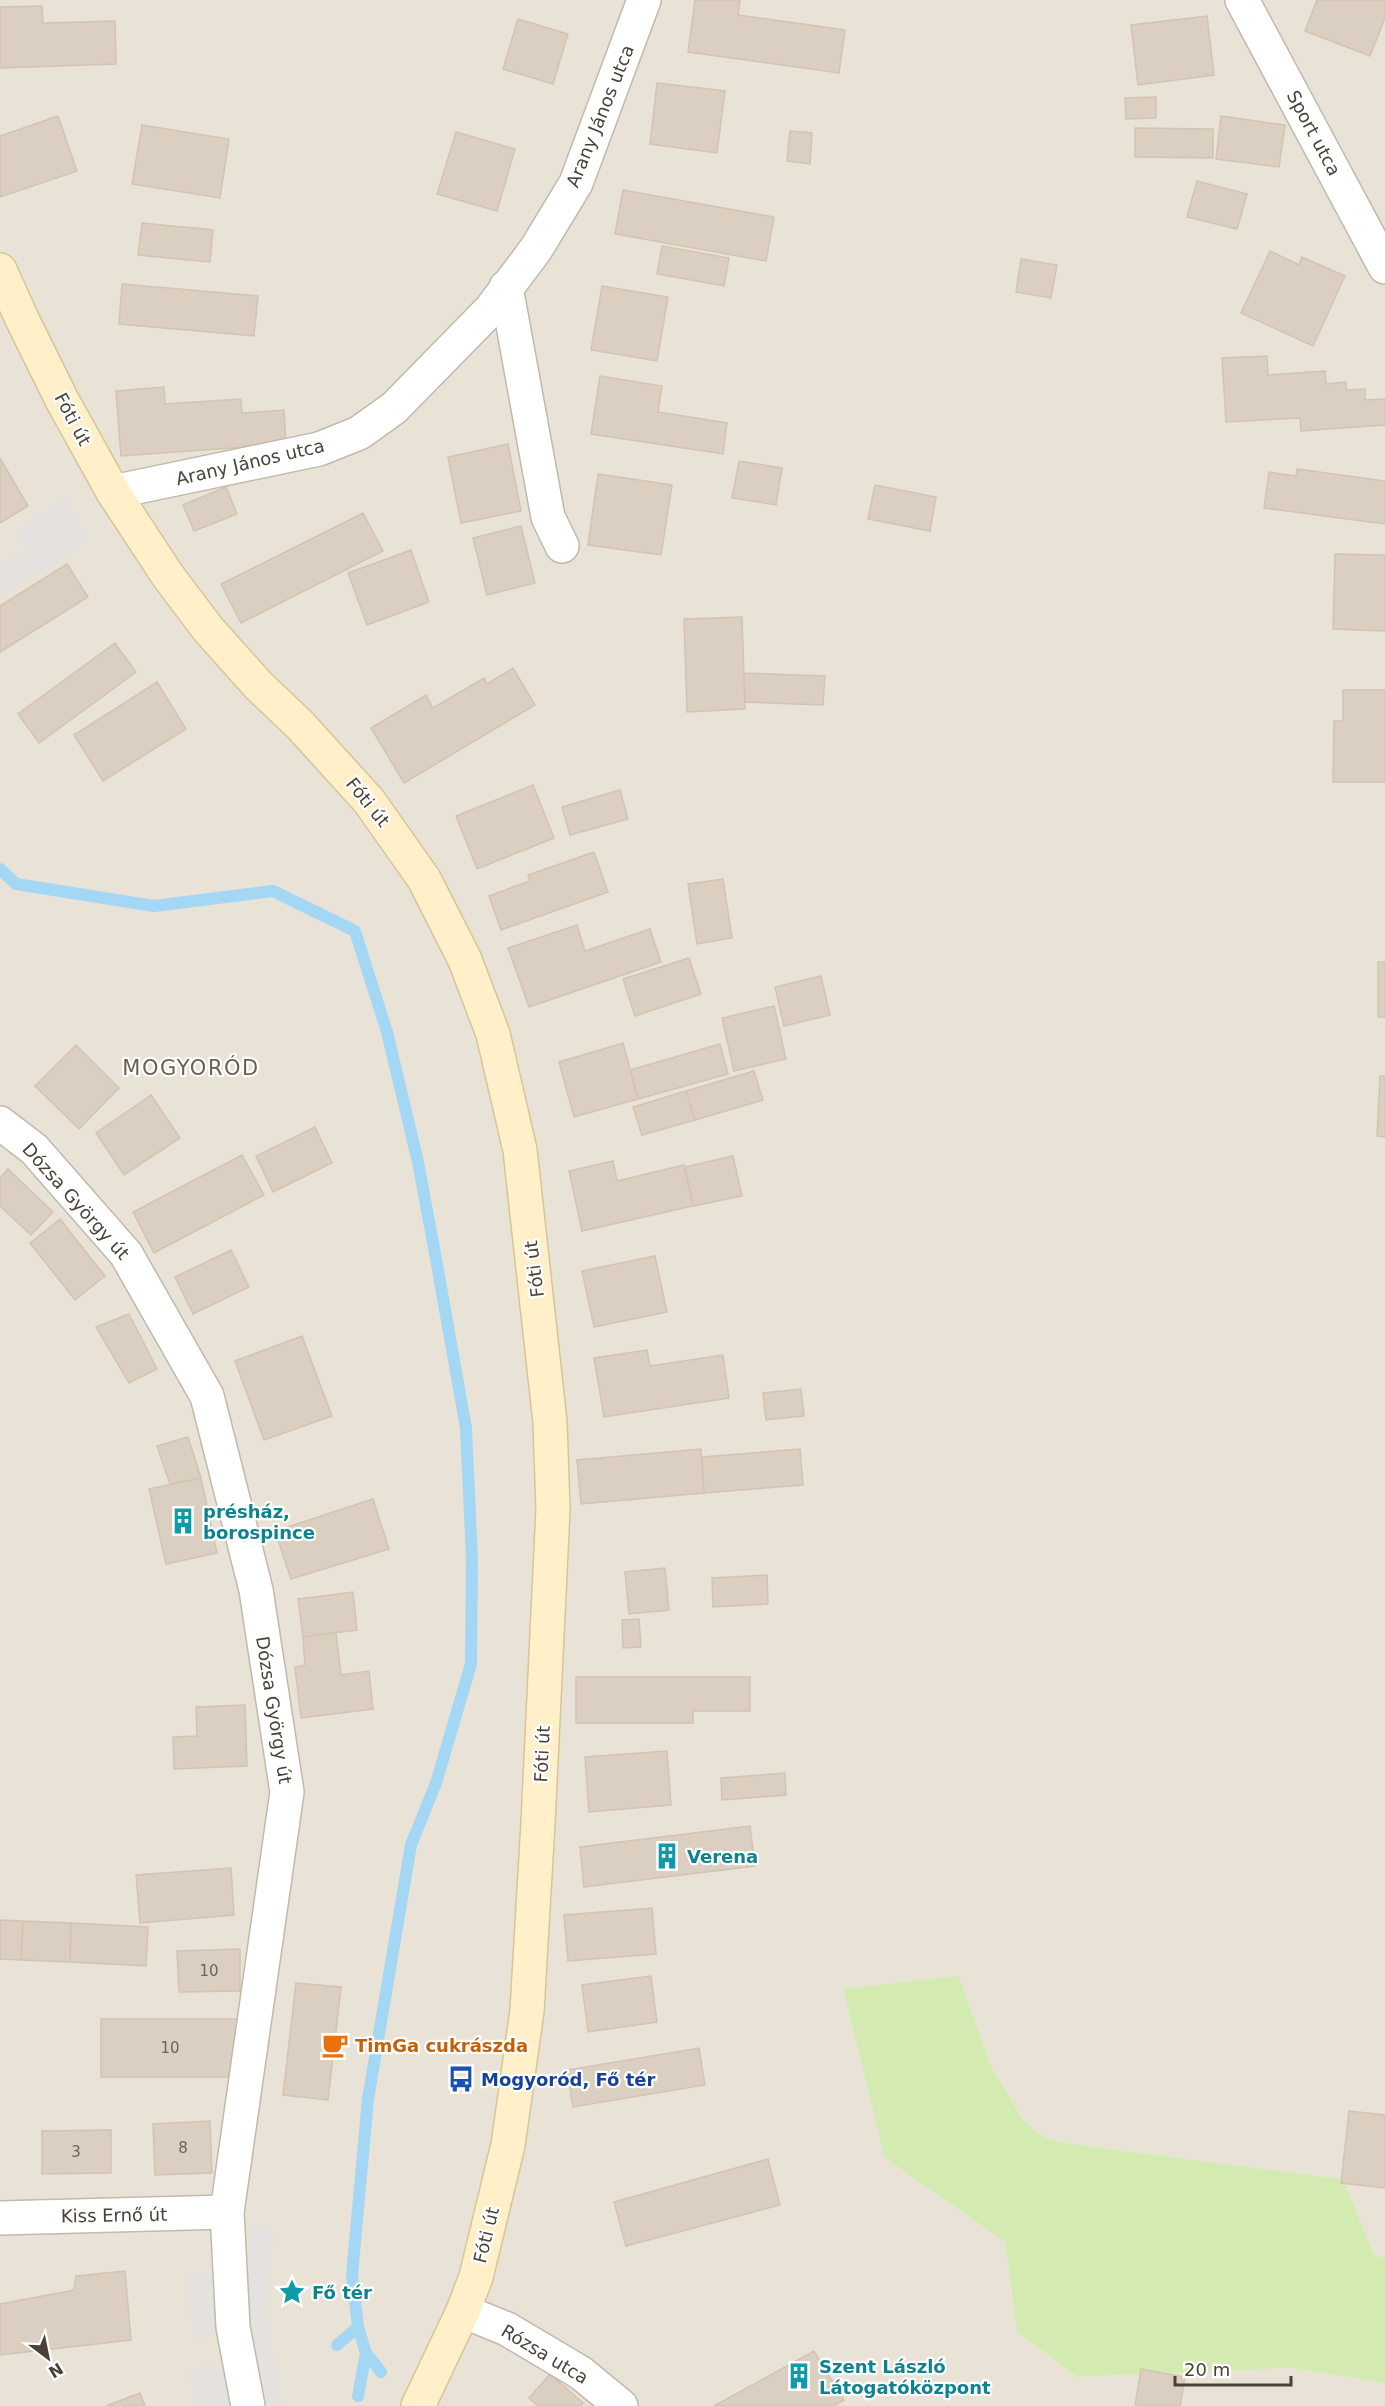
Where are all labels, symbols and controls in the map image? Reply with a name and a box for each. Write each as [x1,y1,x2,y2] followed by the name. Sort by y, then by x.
[562,42,638,190] street label: Arany János utca
[1283,87,1345,179] street label: Sport utca
[50,389,96,449] street label: Fóti út
[174,435,326,489] street label: Arany János utca
[342,773,394,831] street label: Fóti út
[122,1055,260,1080] district label: MOGYORÓD
[18,1138,134,1264] street label: Dózsa György út
[520,1239,548,1299] street label: Fóti út
[203,1501,315,1543] place label: présház, borospince
[168,1506,198,1536] building icon: présház, borospince
[252,1635,296,1785] street label: Dózsa György út
[530,1725,554,1783] street label: Fóti út
[652,1841,682,1871] building icon: Verena
[687,1846,758,1867] place label: Verena
[199,1962,219,1980] house number: 10
[320,2030,350,2060] cafe icon: TimGa cukrászda
[355,2035,528,2056] place label: TimGa cukrászda
[160,2039,180,2057] house number: 10
[446,2064,476,2094] bus stop icon: Mogyoród, Fő tér
[481,2069,656,2090] place label: Mogyoród, Fő tér
[178,2139,188,2157] house number: 8
[71,2143,81,2161] house number: 3
[61,2204,167,2226] street label: Kiss Ernő út
[469,2205,503,2265] street label: Fóti út
[277,2277,307,2307] place icon: Fő tér
[312,2282,372,2303] place label: Fő tér
[498,2320,592,2388] street label: Rózsa utca
[18,2328,78,2388] north arrow
[1175,2349,1290,2387] scale bar
[819,2356,991,2398] place label: Szent László Látogatóközpont
[45,2359,66,2382] text: N
[1184,2359,1230,2380] text: 20 m
[784,2361,814,2391] building icon: Szent László Látogatóközpont

